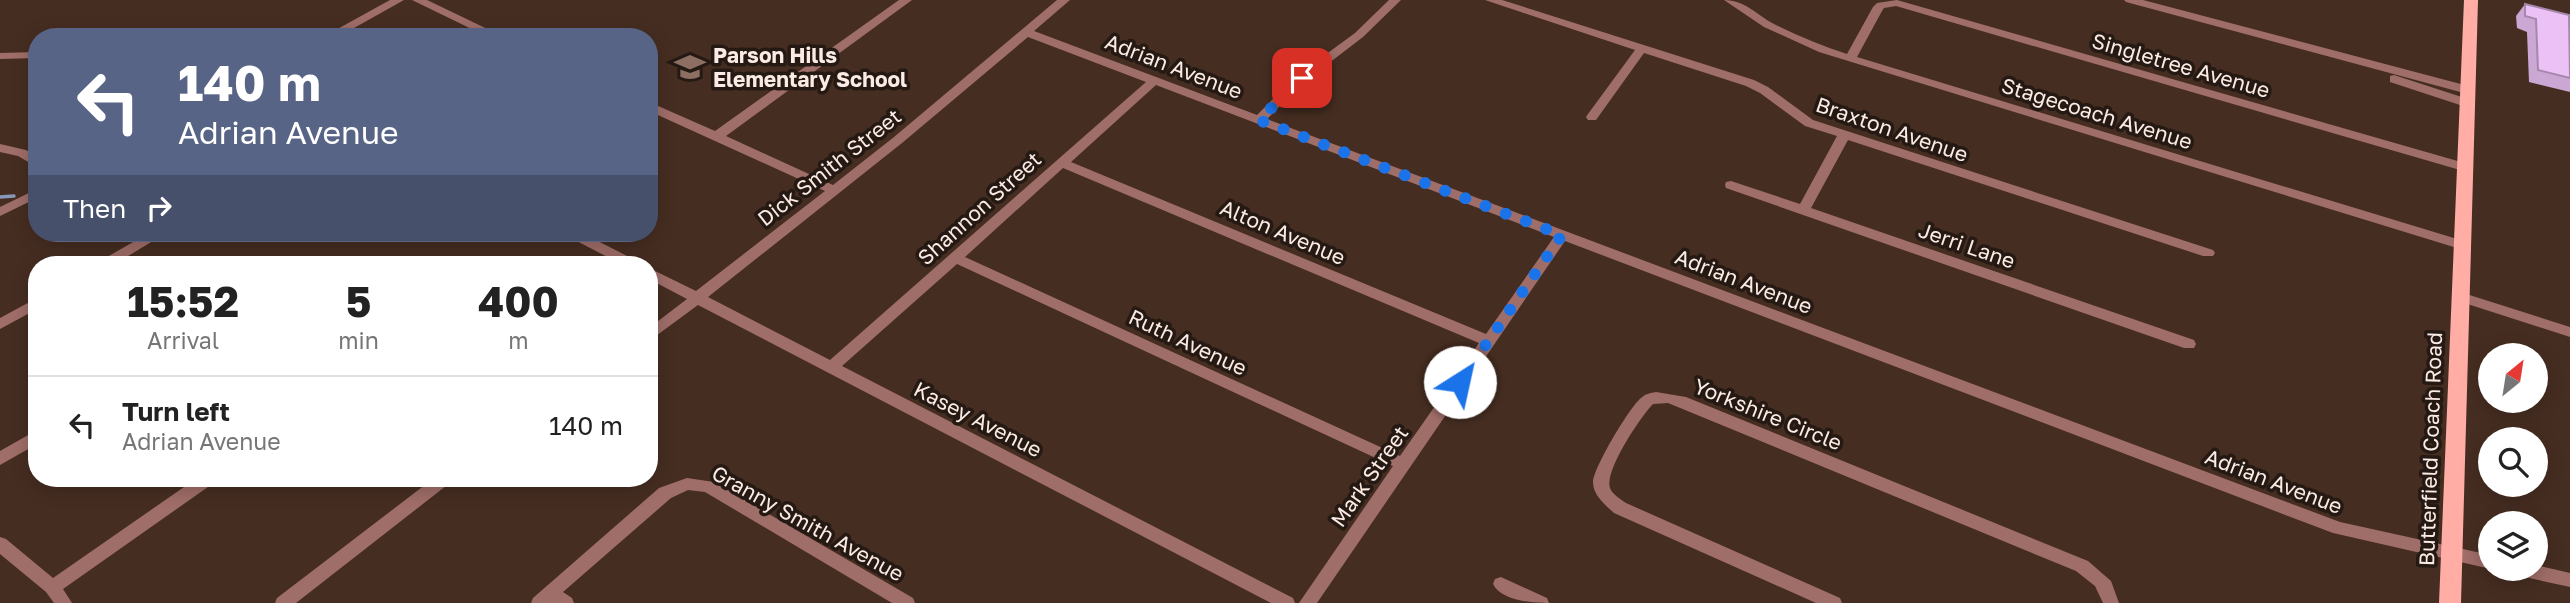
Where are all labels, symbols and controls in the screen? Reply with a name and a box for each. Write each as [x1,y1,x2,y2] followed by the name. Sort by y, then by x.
[2089,27,2273,103] street label: Singletree Avenue
[1102,28,1246,104] street label: Adrian Avenue
[713,42,907,92] place label: Parson Hills Elementary School
[1272,48,1332,108] pin
[673,50,707,84] school or university icon: Parson Hills Elementary School
[178,53,321,112] text: 140 m
[63,56,154,147] icon: left
[1283,59,1321,97] icon: arrive
[1999,72,2195,154] street label: Stagecoach Avenue
[1813,91,1971,167] street label: Braxton Avenue
[752,103,906,231] street label: Dick Smith Street
[178,113,399,151] text: Adrian Avenue
[912,146,1046,270] street label: Shannon Street
[140,189,178,227] icon: right
[63,193,126,224] text: Then
[1217,194,1349,270] street label: Alton Avenue
[1915,216,2019,274] street label: Jerri Lane
[1672,243,1816,319] street label: Adrian Avenue
[127,276,239,326] text: 15:52
[346,276,371,326] text: 5
[478,276,559,326] text: 400
[1125,303,1251,381] street label: Ruth Avenue
[147,326,219,354] text: Arrival
[338,326,379,354] text: min
[508,326,529,354] text: m
[2413,332,2447,566] street label: Butterfield Coach Road
[2478,343,2548,413] north arrow
[2478,343,2548,581] map controls
[1423,345,1497,419] position arrow
[1690,372,1846,456] street label: Yorkshire Circle
[910,376,1046,462] street label: Kasey Avenue
[122,396,230,427] text: Turn left
[63,406,101,444] icon: left
[549,410,623,441] text: 140 m
[1325,420,1413,532] street label: Mark Street
[122,427,281,455] text: Adrian Avenue
[2478,427,2548,497] button: search
[2202,443,2346,519] street label: Adrian Avenue
[707,459,909,587] street label: Granny Smith Avenue
[2478,511,2548,581] button: layers

